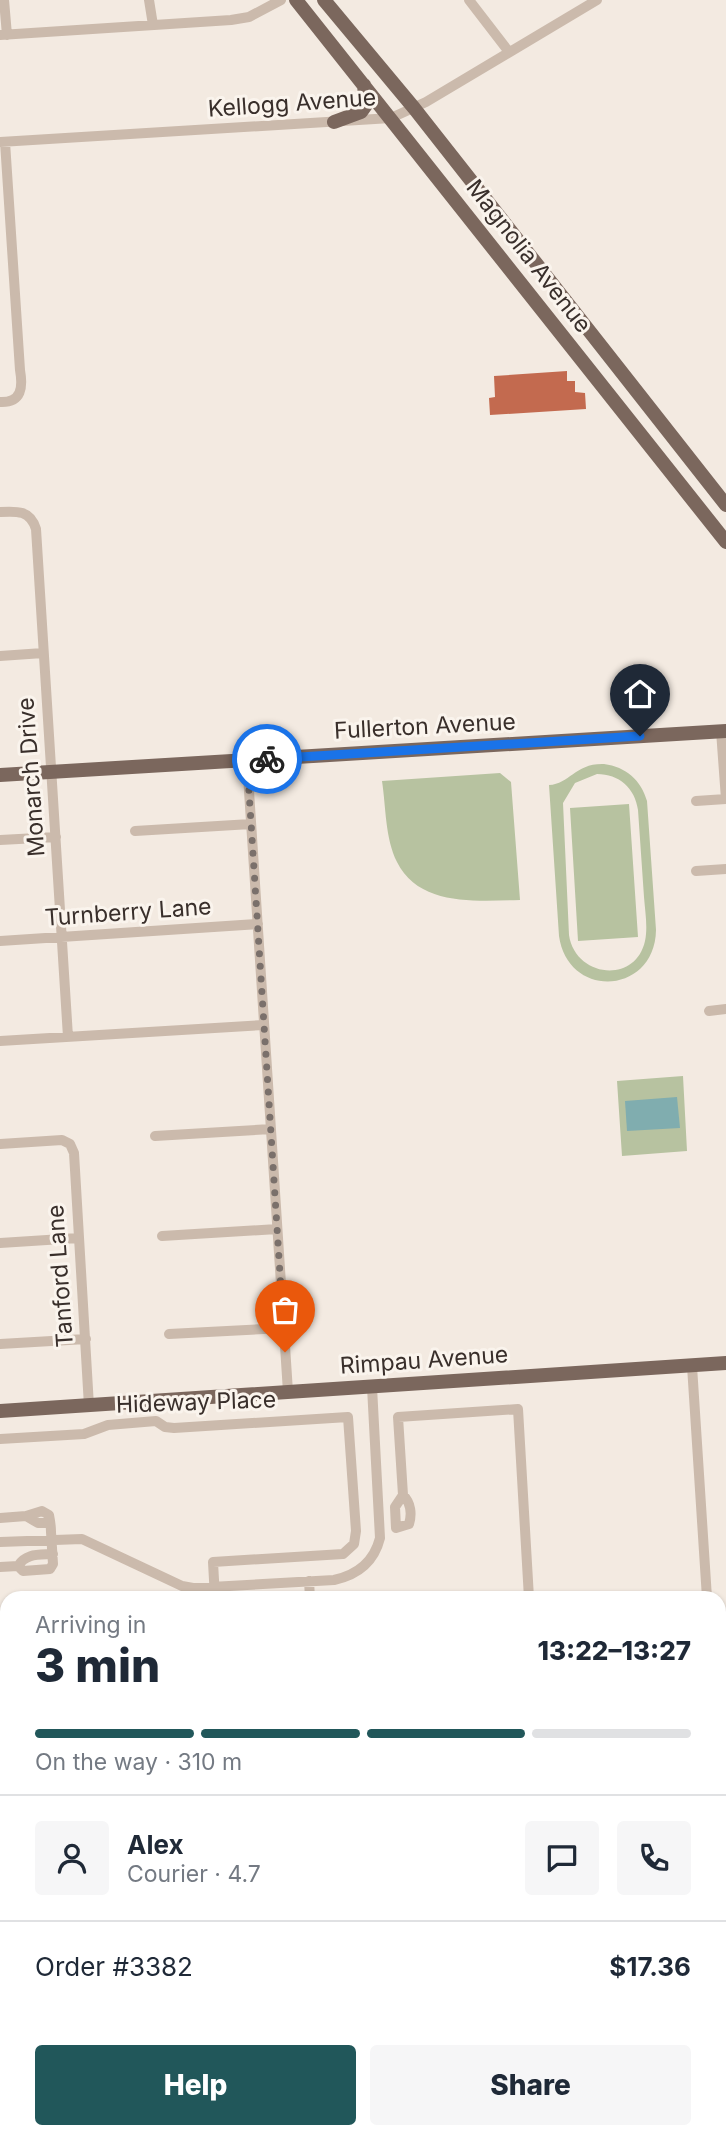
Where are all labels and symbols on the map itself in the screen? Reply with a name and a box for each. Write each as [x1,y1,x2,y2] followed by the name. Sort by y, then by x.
[207,83,377,123] street label: Kellogg Avenue
[461,174,597,338] street label: Magnolia Avenue
[610,664,670,736] pin
[11,696,51,858] street label: Monarch Drive
[333,707,517,745] street label: Fullerton Avenue
[232,724,302,794] courier
[44,892,212,932] street label: Turnberry Lane
[41,1204,79,1348] street label: Tanford Lane
[255,1280,315,1352] pin
[339,1340,509,1380] street label: Rimpau Avenue
[115,1385,277,1419] street label: Hideway Place

